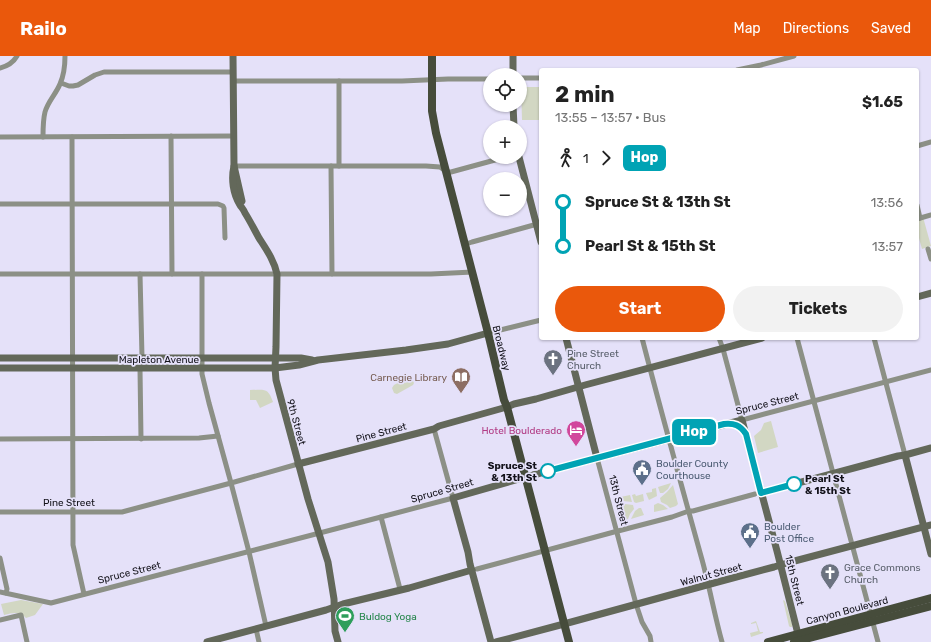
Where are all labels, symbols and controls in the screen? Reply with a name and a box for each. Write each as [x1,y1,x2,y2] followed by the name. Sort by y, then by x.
[20,17,67,40] text: Railo
[734,20,761,37] text: Map
[783,20,849,37] text: Directions
[871,20,911,37] text: Saved
[483,68,527,216] map controls
[483,68,527,112] button: locate
[555,81,615,108] text: 2 min
[862,93,903,111] text: $1.65
[555,110,666,125] text: 13:55 – 13:57 · Bus
[483,120,527,164] button: +
[555,147,577,169] icon: walk
[595,147,617,169] icon: forward
[631,149,658,166] text: Hop
[583,151,589,166] text: 1
[483,172,527,216] button: −
[585,193,731,211] text: Spruce St & 13th St
[871,195,903,210] text: 13:56
[585,237,716,255] text: Pearl St & 15th St
[872,239,903,254] text: 13:57
[555,286,725,332] button: Start
[733,286,903,332] button: Tickets
[490,324,513,373] street label: Broadway
[542,348,564,376] church icon: Pine Street Church
[567,348,619,372] place label: Pine Street Church
[119,354,200,366] street label: Mapleton Avenue
[450,366,472,394] library icon: Carnegie Library
[370,372,447,384] place label: Carnegie Library
[735,390,800,418] street label: Spruce Street
[284,398,308,447] street label: 9th Street
[565,419,587,447] hotel icon: Hotel Boulderado
[671,419,717,445] line badge: Hop
[355,420,408,445] street label: Pine Street
[680,423,708,440] text: Hop
[481,425,562,437] place label: Hotel Boulderado
[631,458,653,486] public building icon: Boulder County Courthouse
[656,458,729,482] place label: Boulder County Courthouse
[488,460,537,484] place label: Spruce St & 13th St
[540,463,556,479] marker: Spruce St & 13th St
[805,473,851,497] place label: Pearl St & 15th St
[606,474,630,527] street label: 13th Street
[410,476,475,506] street label: Spruce Street
[786,476,802,492] marker: Pearl St & 15th St
[43,497,95,509] street label: Pine Street
[739,521,761,549] public building icon: Boulder Post Office
[764,521,814,545] place label: Boulder Post Office
[782,554,806,607] street label: 15th Street
[97,559,162,587] street label: Spruce Street
[679,561,743,589] street label: Walnut Street
[819,562,841,590] church icon: Grace Commons Church
[844,562,921,586] place label: Grace Commons Church
[805,594,890,628] street label: Canyon Boulevard
[334,605,356,633] sports icon: Buldog Yoga
[359,611,417,623] place label: Buldog Yoga

